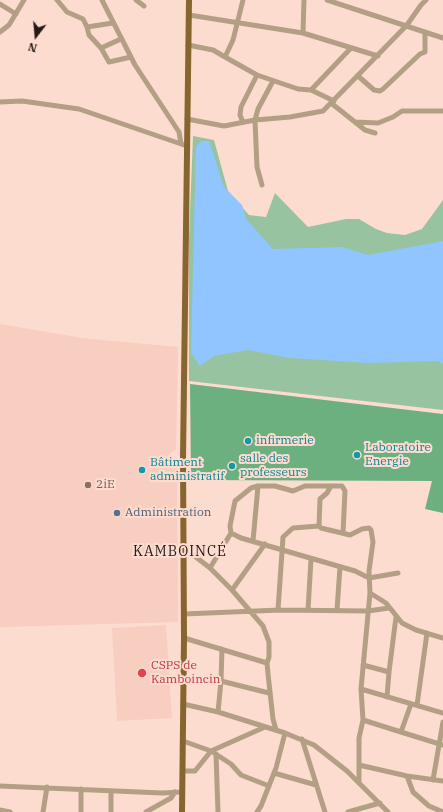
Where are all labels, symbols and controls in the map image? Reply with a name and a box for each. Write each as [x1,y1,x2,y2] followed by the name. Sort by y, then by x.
[16,16,56,56] north arrow
[27,40,39,55] text: N
[256,434,314,448] place label: infirmerie
[243,436,253,446] marker: infirmerie
[365,441,431,469] place label: Laboratoire Energie
[352,450,362,460] marker: Laboratoire Energie
[240,452,307,480] place label: salle des professeurs
[150,456,224,484] place label: Bâtiment administratif
[227,461,237,471] marker: salle des professeurs
[137,465,147,475] marker: Bâtiment administratif
[96,478,115,492] place label: 2iE
[83,480,93,490] marker: 2iE
[125,506,211,520] place label: Administration
[112,508,122,518] marker: Administration
[133,544,227,560] district label: KAMBOINCÉ
[151,659,220,687] place label: CSPS de Kamboincin
[136,667,148,679] marker: CSPS de Kamboincin

